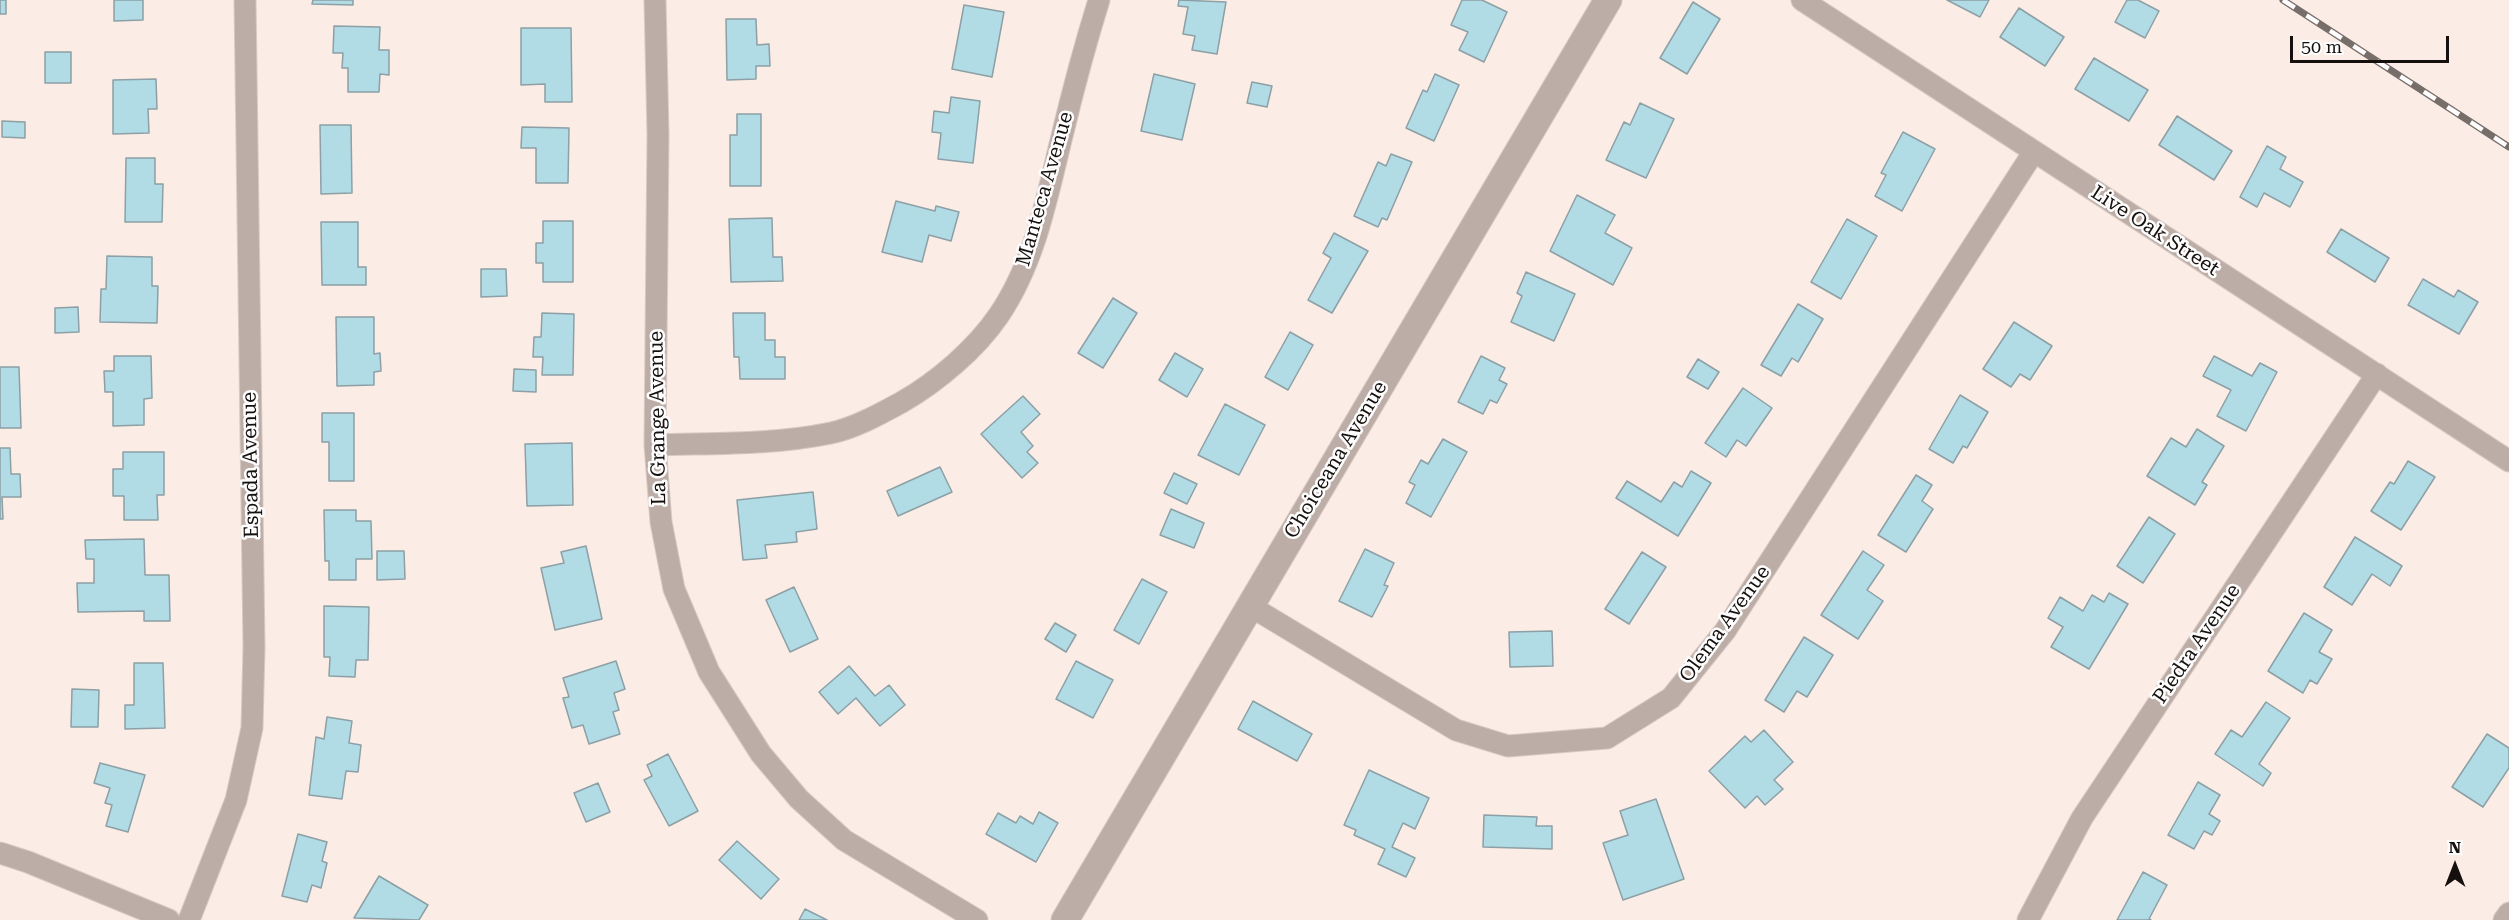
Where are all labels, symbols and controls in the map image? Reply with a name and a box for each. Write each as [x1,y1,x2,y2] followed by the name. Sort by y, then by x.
[2293,24,2452,62] scale bar
[2301,36,2342,57] text: 50 m
[1011,109,1079,269] street label: Manteca Avenue
[2086,181,2224,281] street label: Live Oak Street
[644,331,672,505] street label: La Grange Avenue
[1280,377,1392,543] street label: Choiceana Avenue
[238,392,264,538] street label: Espada Avenue
[1674,561,1776,687] street label: Olema Avenue
[2148,580,2246,708] street label: Piedra Avenue
[2425,836,2485,896] north arrow
[2449,838,2461,857] text: N

